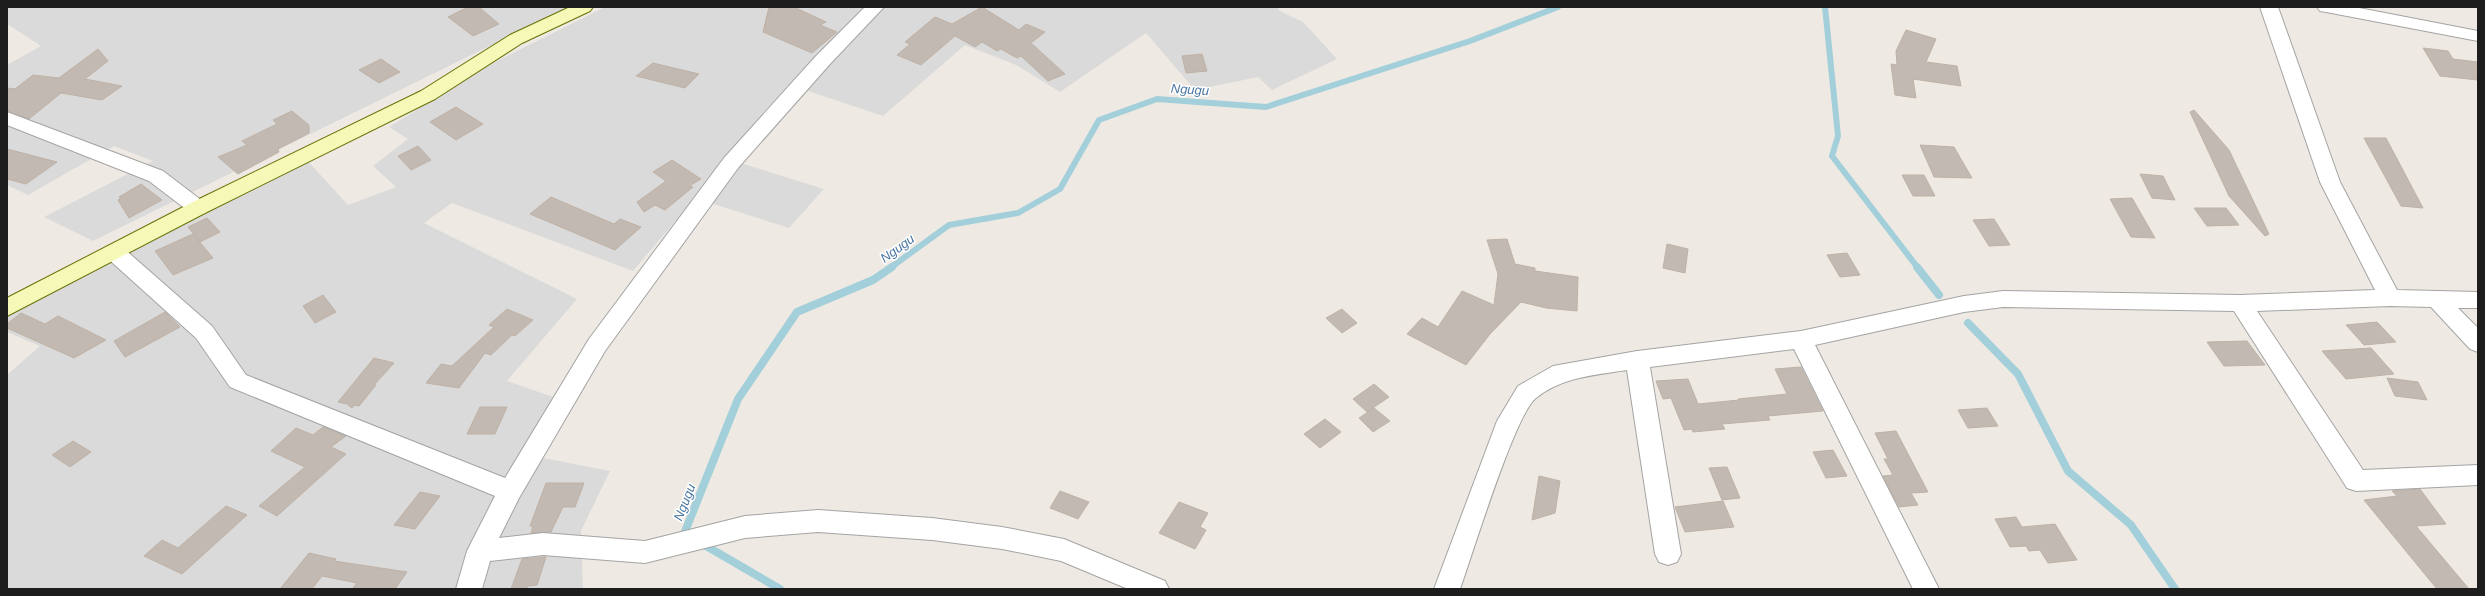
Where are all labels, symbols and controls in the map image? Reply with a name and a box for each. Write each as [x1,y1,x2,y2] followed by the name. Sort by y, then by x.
[1170,81,1210,98] water label: Ngugu
[877,231,917,266] water label: Ngugu
[670,482,699,523] water label: Ngugu

